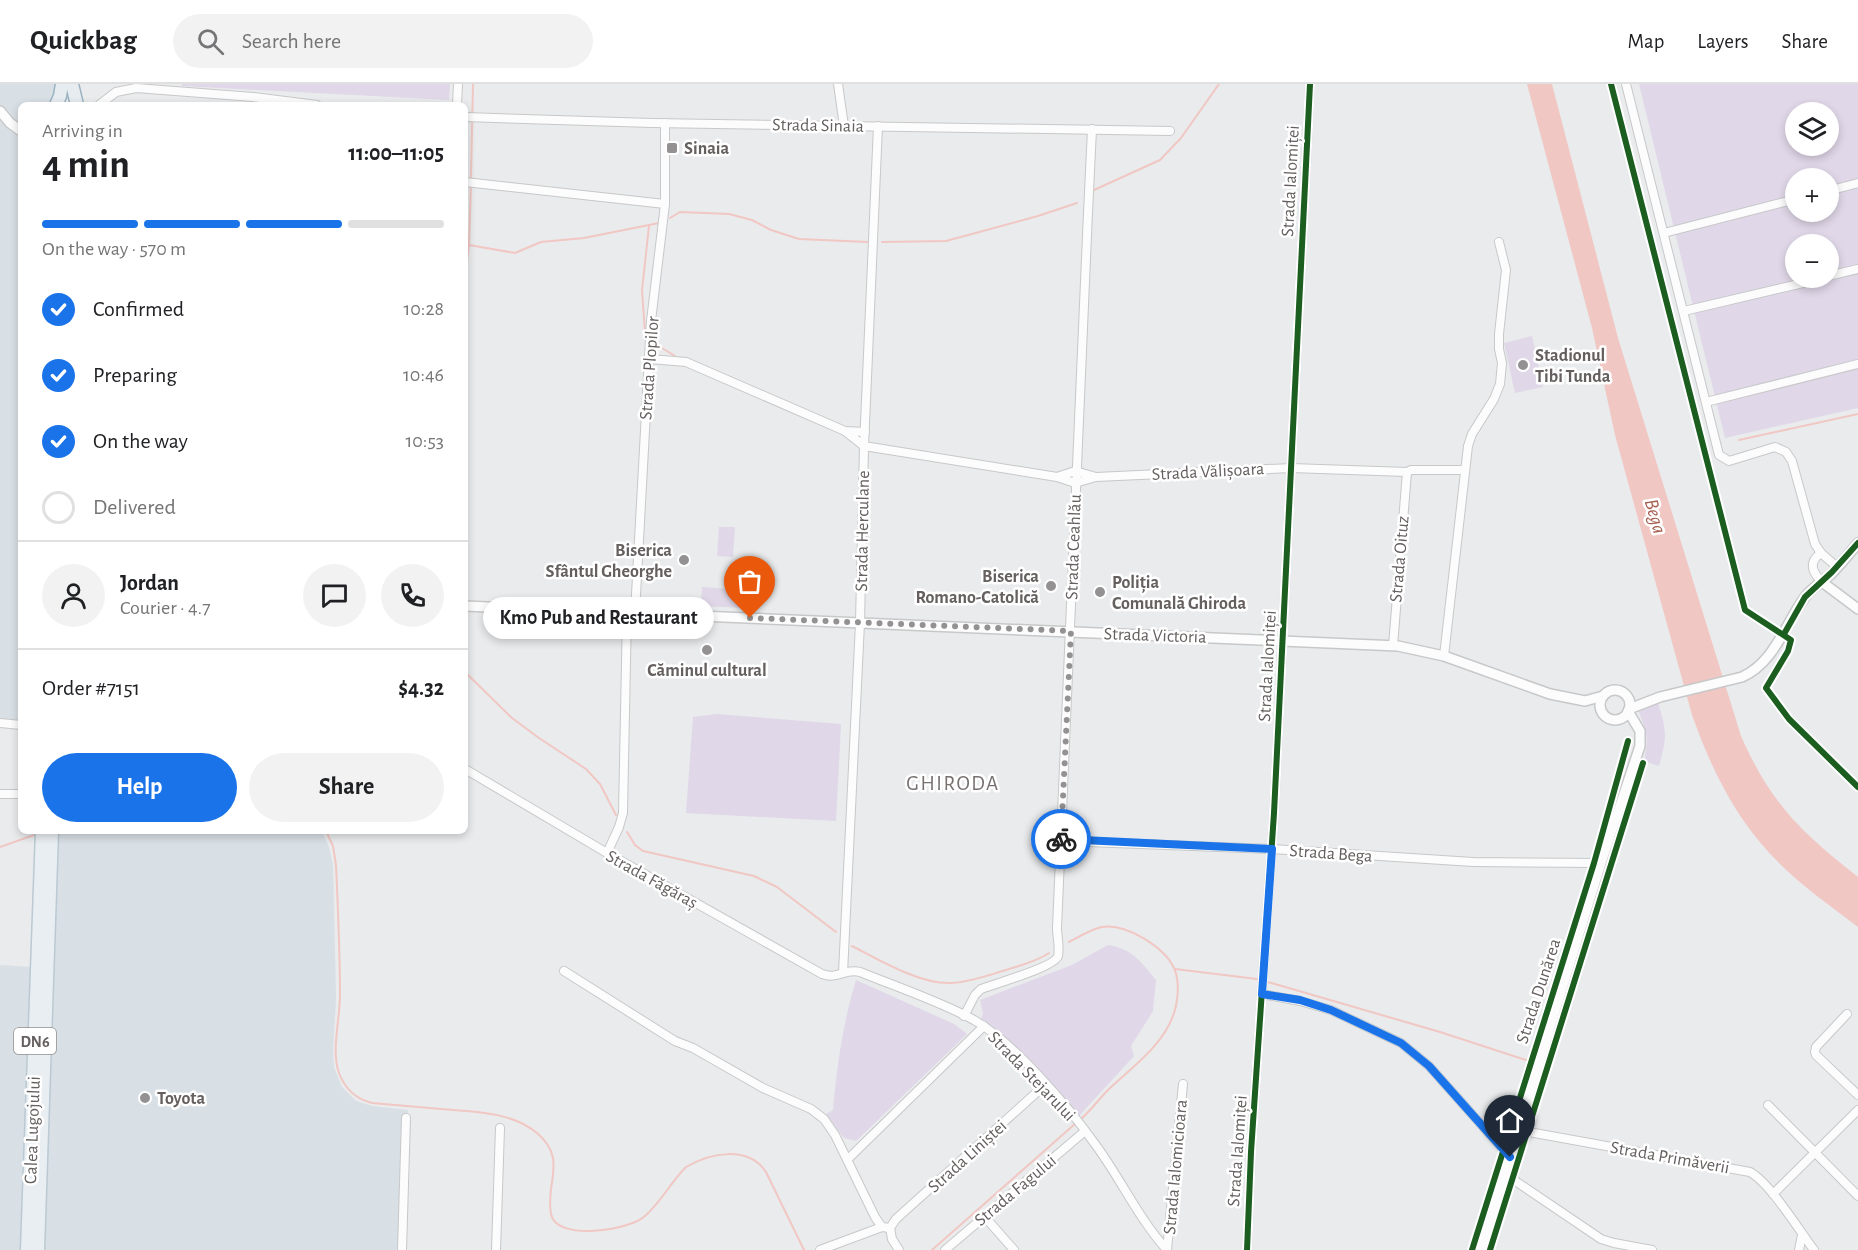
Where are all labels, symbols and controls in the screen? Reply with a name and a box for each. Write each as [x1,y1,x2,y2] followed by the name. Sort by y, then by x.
[173,14,593,68] search box
[194,25,227,58] icon: search
[30,27,137,55] text: Quickbag
[242,30,341,52] text: Search here
[1628,31,1664,52] text: Map
[1697,31,1748,52] text: Layers
[1781,31,1828,52] text: Share
[1785,102,1839,288] map controls
[1785,102,1839,156] button: layers
[772,116,864,136] street label: Strada Sinaia
[42,121,123,141] text: Arriving in
[1279,125,1304,237] street label: Strada Ialomiței
[684,140,730,158] place label: Sinaia
[665,141,679,155] marker: Sinaia
[348,142,444,164] text: 11:00–11:05
[42,146,130,185] text: 4 min
[1785,168,1839,222] button: +
[1785,234,1839,288] button: −
[42,239,186,259] text: On the way · 570 m
[42,293,75,326] icon: check
[93,298,184,320] text: Confirmed
[403,299,444,319] text: 10:28
[637,315,663,421] street label: Strada Plopilor
[1535,347,1611,386] place label: Stadionul Tibi Tunda
[1516,358,1530,372] marker: Stadionul Tibi Tunda
[42,359,75,392] icon: check
[93,364,177,386] text: Preparing
[403,365,444,385] text: 10:46
[42,425,75,458] icon: check
[93,430,188,452] text: On the way
[405,431,444,451] text: 10:53
[1151,460,1265,485] street label: Strada Vălișoara
[853,470,873,592] street label: Strada Herculane
[1063,494,1085,600] street label: Strada Ceahlău
[93,496,176,518] text: Delivered
[1641,497,1670,536] water label: Bega
[1387,515,1413,603] street label: Strada Oituz
[545,542,672,581] place label: Biserica Sfântul Gheorghe
[677,553,691,567] marker: Biserica Sfântul Gheorghe
[724,556,775,618] pin
[42,564,105,627] button: person
[303,564,366,627] button: chat
[381,564,444,627] button: phone
[733,565,766,598] icon: bag
[916,568,1039,607] place label: Biserica Romano-Catolică
[120,572,179,594] text: Jordan
[1112,574,1246,613] place label: Poliția Comunală Ghiroda
[1044,579,1058,593] marker: Biserica Romano-Catolică
[1093,585,1107,599] marker: Poliția Comunală Ghiroda
[483,597,714,639] callout: Km0 Pub and Restaurant
[120,598,211,618] text: Courier · 4.7
[499,608,698,628] text: Km0 Pub and Restaurant
[1256,610,1281,722] street label: Strada Ialomiței
[1103,625,1207,647] street label: Strada Victoria
[700,643,714,657] marker: Căminul cultural
[647,662,767,680] place label: Căminul cultural
[42,677,140,699] text: Order #7151
[398,677,444,699] text: $4.32
[42,753,237,822] button: Help
[249,753,444,822] button: Share
[906,773,1000,794] district label: GHIRODA
[1031,809,1091,869] courier
[1045,823,1078,856] icon: bike
[1289,842,1373,866] street label: Strada Bega
[602,847,700,913] street label: Strada Făgăraș
[1514,937,1564,1046] street label: Strada Dunărea
[14,1028,56,1054] road number: DN6
[984,1028,1078,1125] street label: Strada Stejarului
[22,1076,44,1184] street label: Calea Lugojului
[157,1090,205,1108] place label: Toyota
[138,1091,152,1105] marker: Toyota
[1225,1095,1252,1207] street label: Strada Ialomiței
[1484,1095,1535,1157] pin
[1161,1099,1191,1235] street label: Strada Ialomicioara
[1493,1104,1526,1137] icon: home
[925,1117,1011,1197] street label: Strada Liniștei
[1609,1139,1731,1177] street label: Strada Primăverii
[971,1152,1060,1230] street label: Strada Fagului

